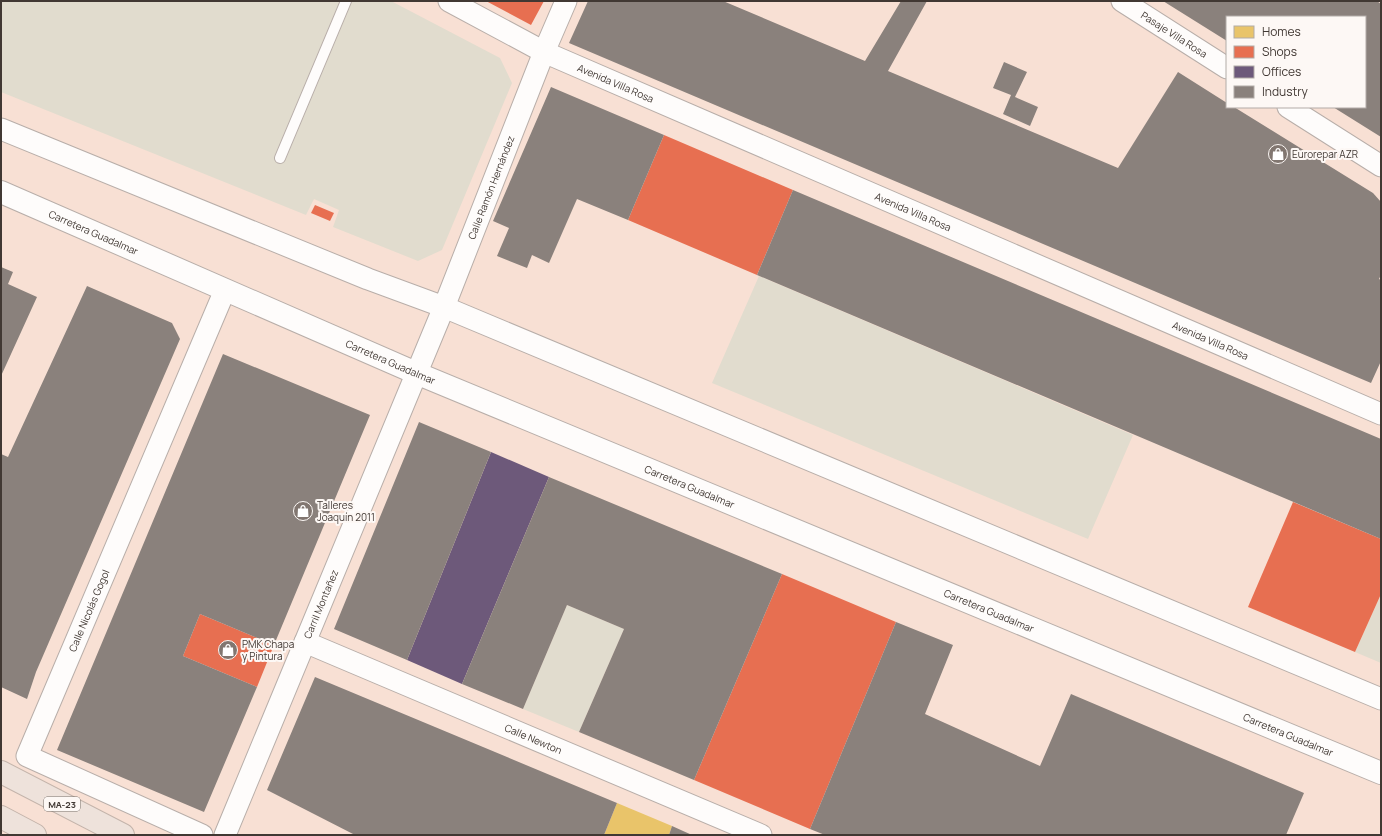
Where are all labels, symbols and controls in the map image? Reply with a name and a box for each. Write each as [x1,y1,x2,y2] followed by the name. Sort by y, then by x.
[1138,8,1210,61] street label: Pasaje Villa Rosa
[1226,16,1366,108] legend
[1262,23,1301,40] text: Homes
[1262,43,1297,60] text: Shops
[575,60,656,106] street label: Avenida Villa Rosa
[1262,63,1301,80] text: Offices
[1262,83,1308,100] text: Industry
[464,134,518,241] street label: Calle Ramón Hernández
[1267,143,1289,165] shop icon: Eurorepar AZR
[1292,147,1358,161] place label: Eurorepar AZR
[873,189,953,234] street label: Avenida Villa Rosa
[47,207,141,258] street label: Carretera Guadalmar
[1170,318,1251,363] street label: Avenida Villa Rosa
[344,336,438,387] street label: Carretera Guadalmar
[642,462,737,512] street label: Carretera Guadalmar
[317,498,375,524] place label: Talleres Joaquín 2011
[292,500,314,522] shop icon: Talleres Joaquín 2011
[65,567,112,654] street label: Calle Nicolás Gogol
[300,567,341,641] street label: Carril Montañez
[942,586,1037,636] street label: Carretera Guadalmar
[242,637,294,663] place label: PMK Chapa y Pintura
[217,639,239,661] shop icon: PMK Chapa y Pintura
[1241,710,1336,760] street label: Carretera Guadalmar
[502,720,564,757] street label: Calle Newton
[44,797,80,811] road number: MA-23

